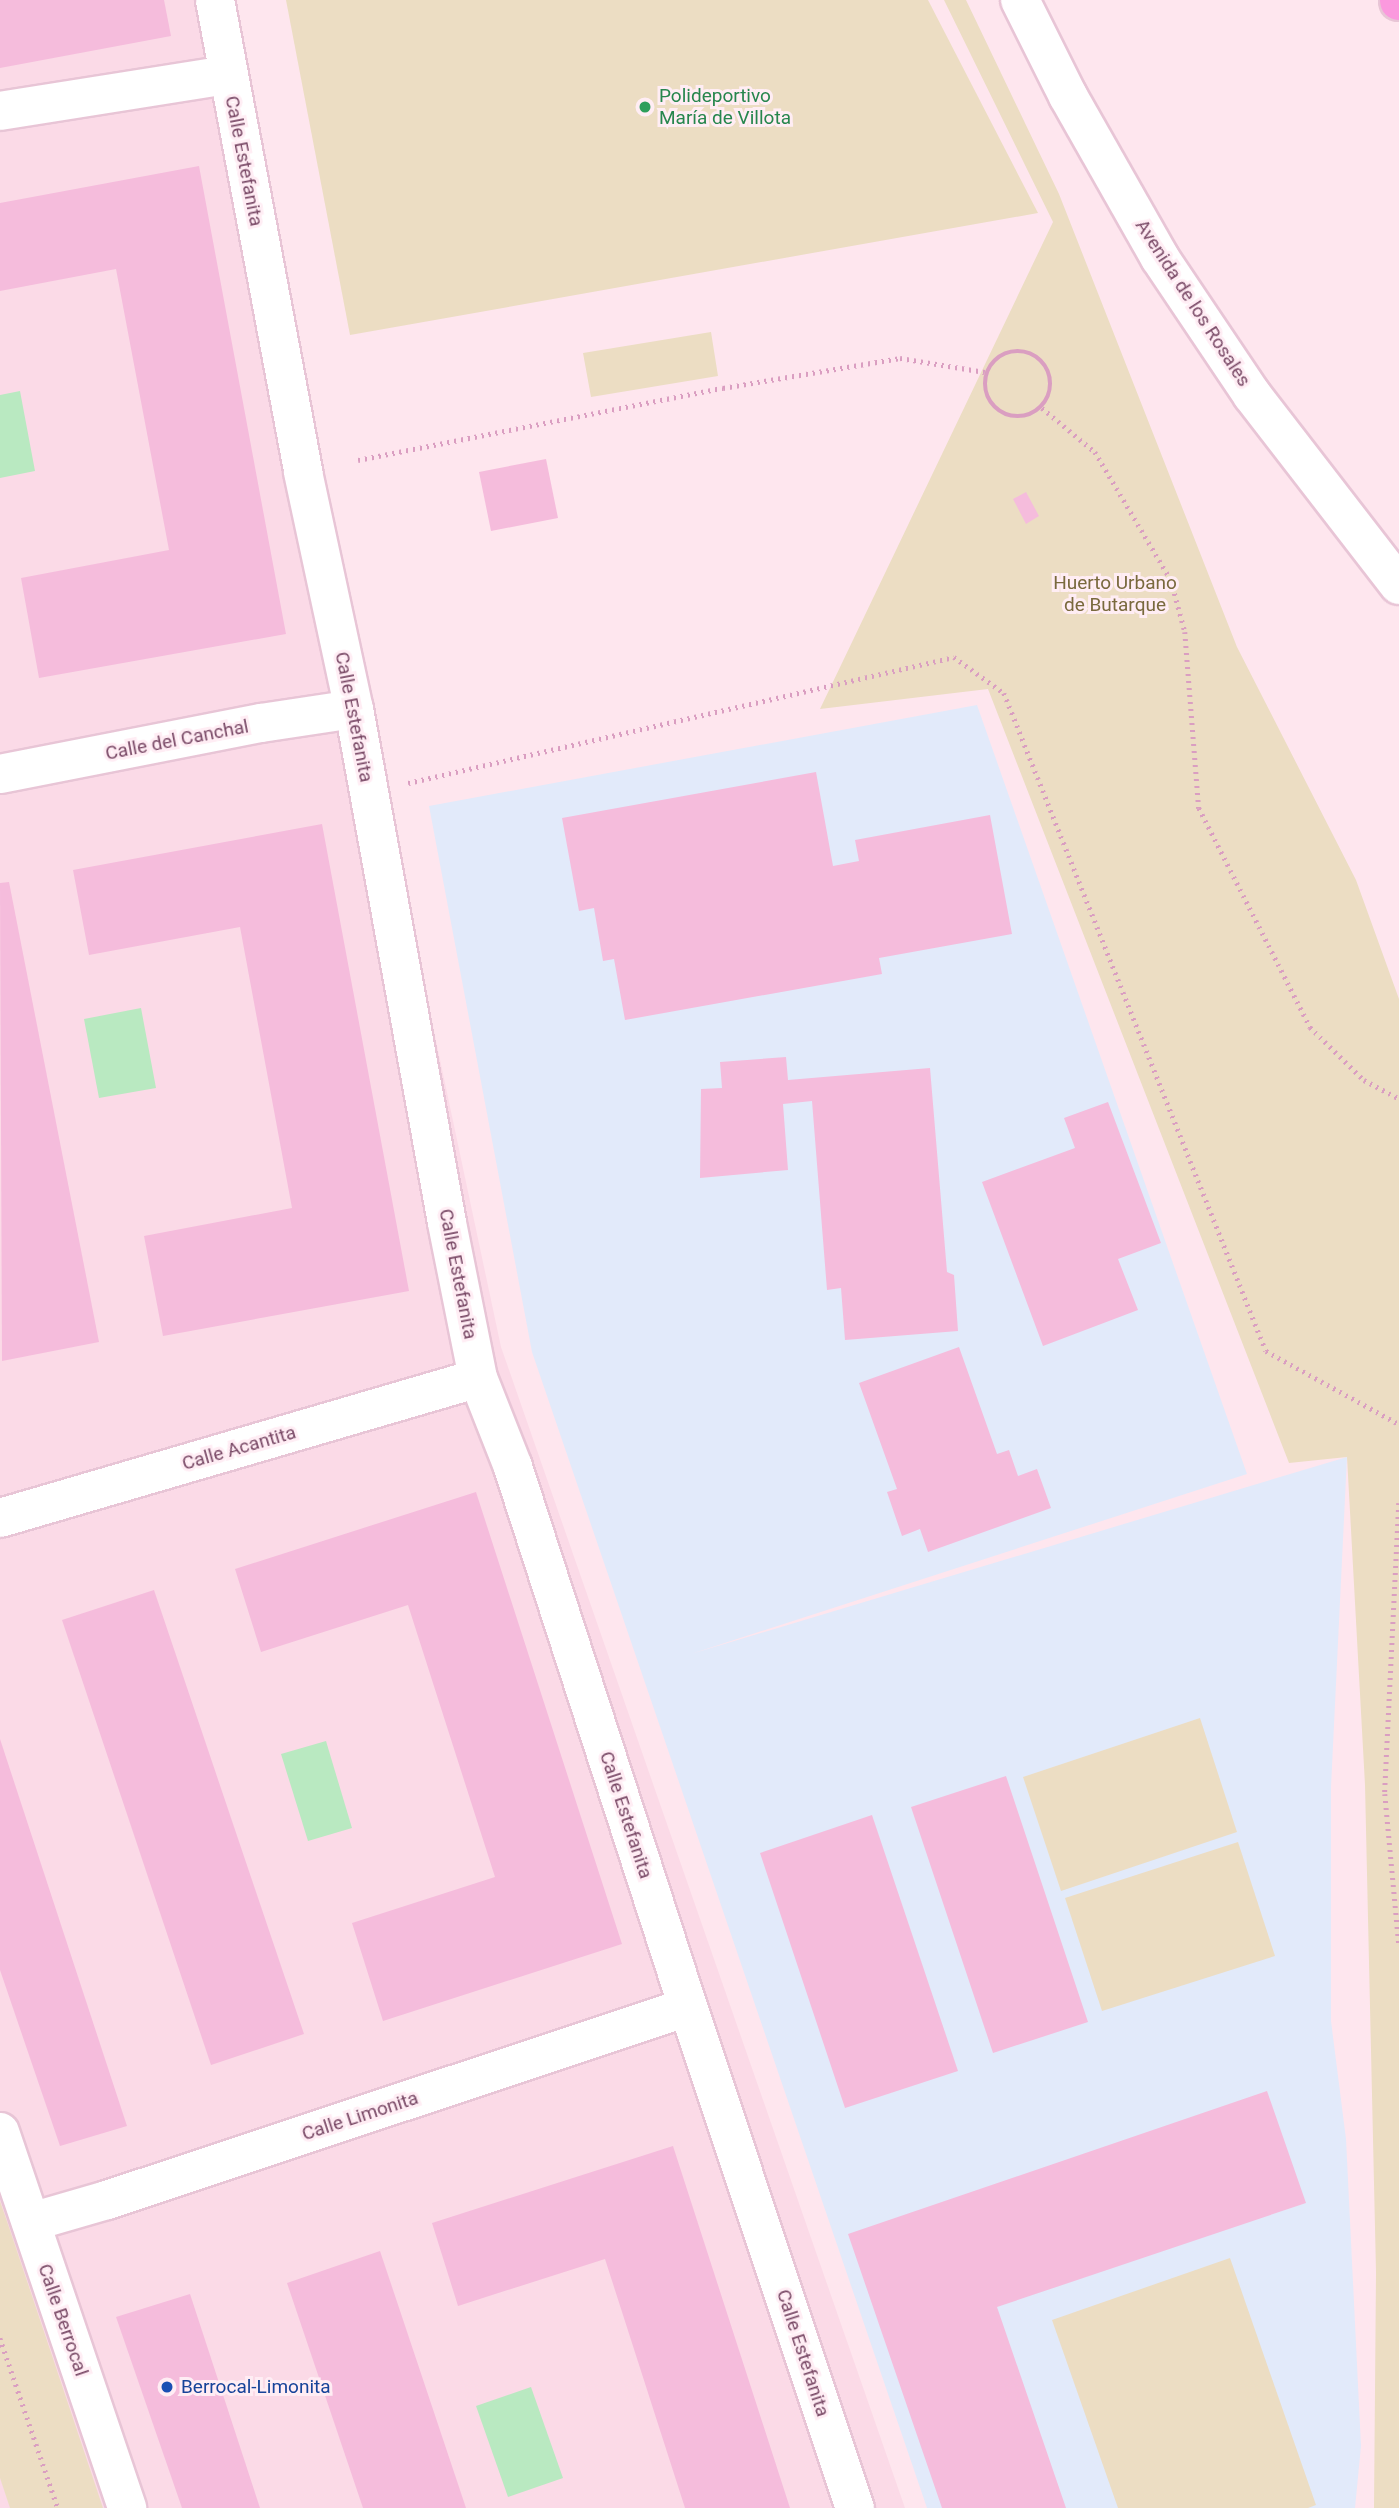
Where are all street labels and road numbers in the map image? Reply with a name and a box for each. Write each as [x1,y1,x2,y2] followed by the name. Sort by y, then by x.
[220,94,268,228] street label: Calle Estefanita
[1130,215,1256,391] street label: Avenida de los Rosales
[330,650,378,784] street label: Calle Estefanita
[103,715,251,765] street label: Calle del Canchal
[434,1207,482,1341] street label: Calle Estefanita
[179,1421,299,1475] street label: Calle Acantita
[595,1749,657,1881] street label: Calle Estefanita
[299,2087,421,2145] street label: Calle Limonita
[33,2261,93,2379] street label: Calle Berrocal
[772,2287,834,2419] street label: Calle Estefanita

